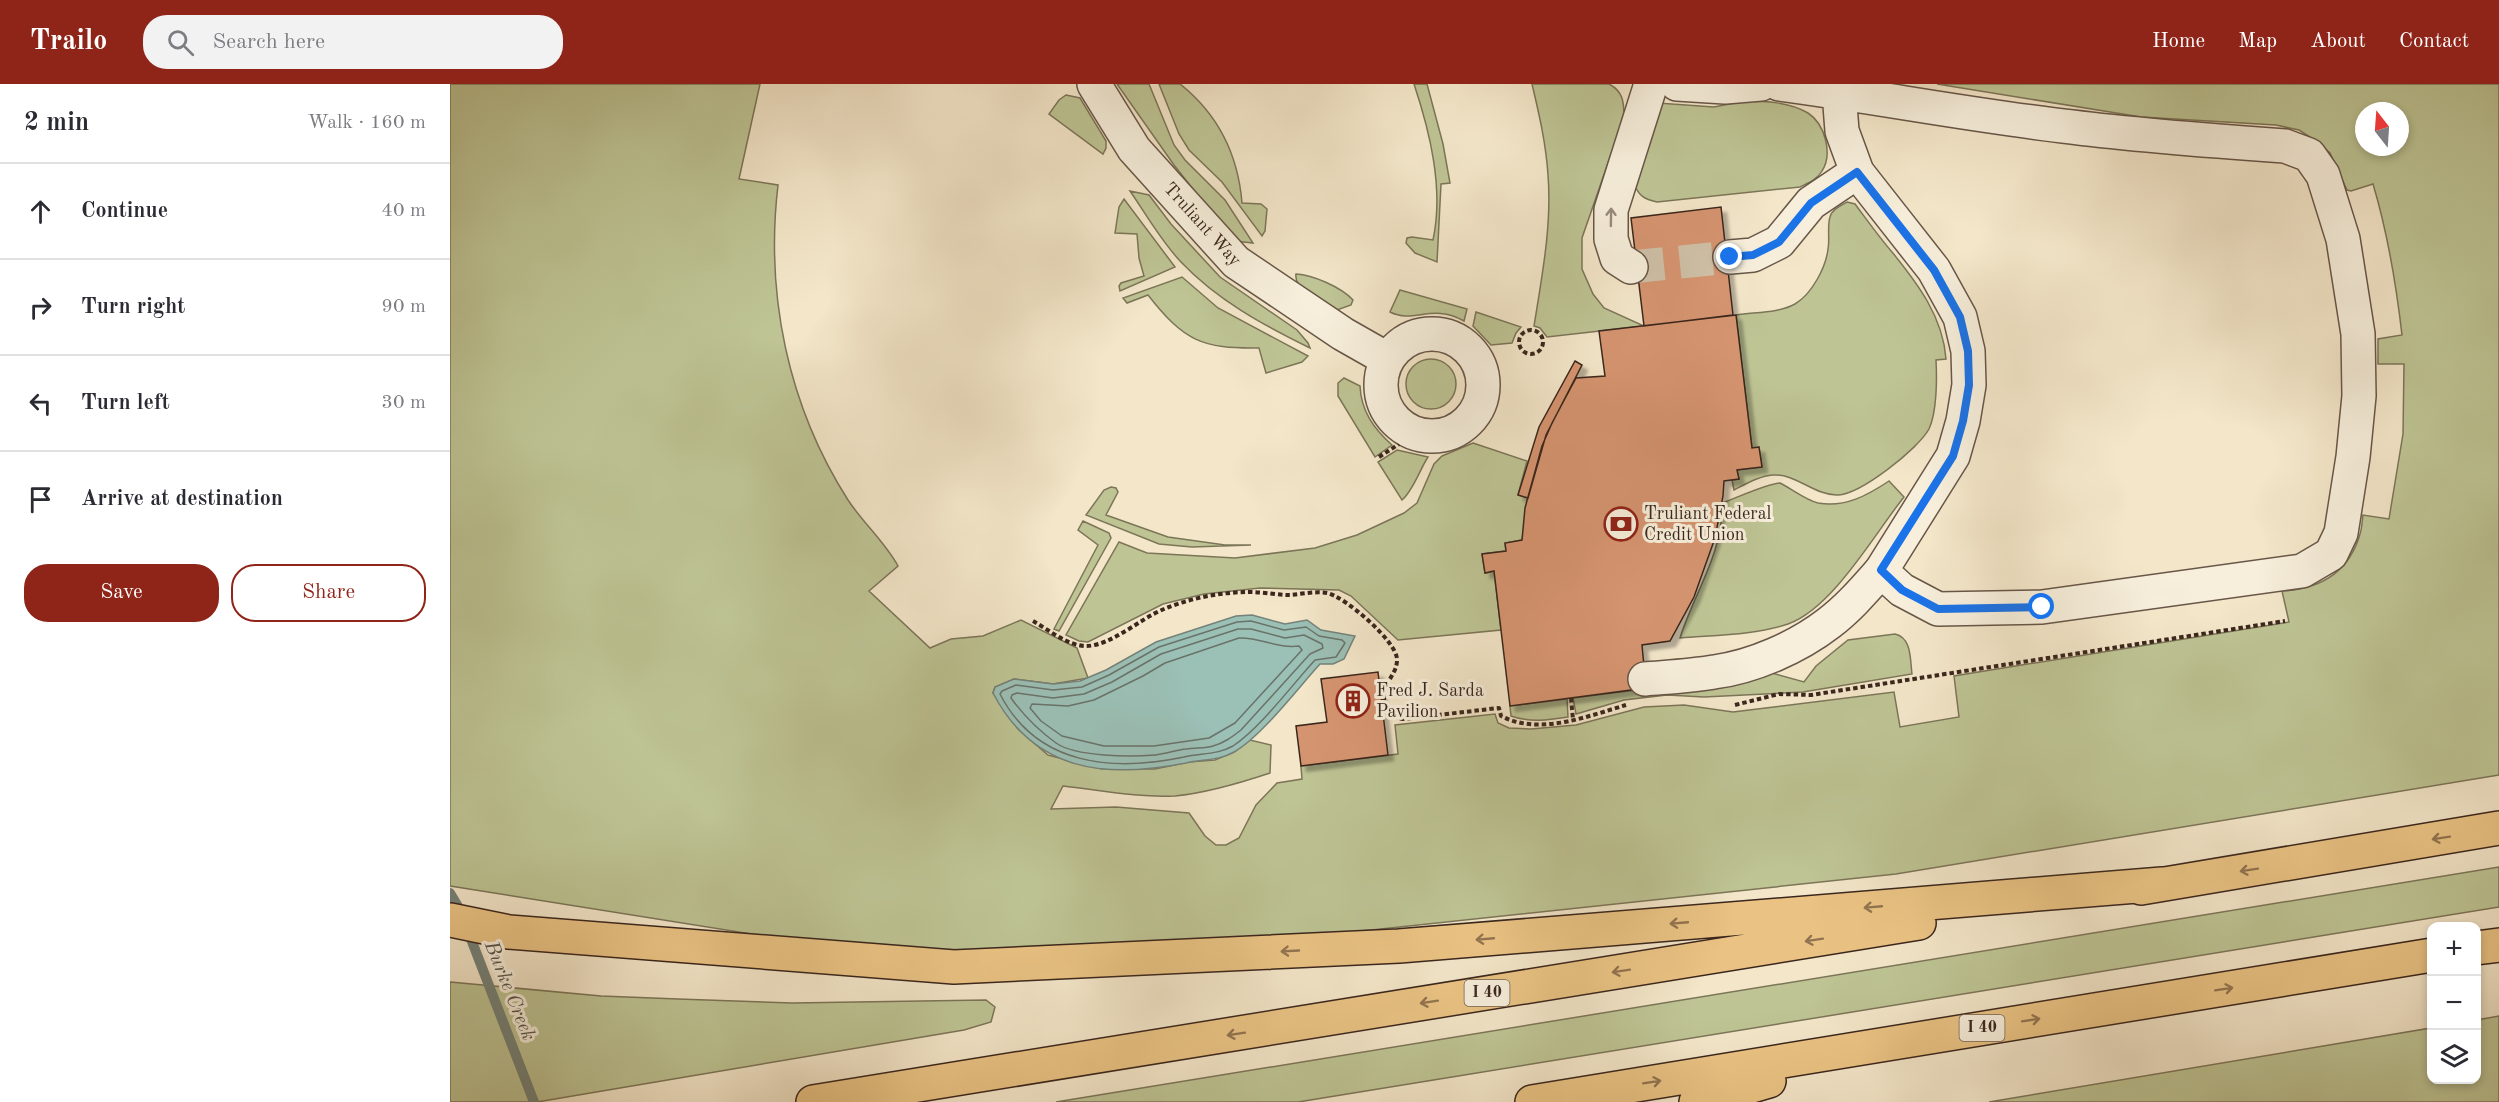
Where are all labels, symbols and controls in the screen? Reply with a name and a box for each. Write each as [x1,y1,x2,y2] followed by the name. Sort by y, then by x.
[143,15,563,69] search box
[164,26,197,59] icon: search
[30,28,107,56] text: Trailo
[212,31,325,53] text: Search here
[2152,31,2205,52] text: Home
[2238,31,2277,52] text: Map
[2310,31,2366,52] text: About
[2399,31,2469,52] text: Contact
[2355,102,2409,156] north arrow
[24,110,89,136] text: 2 min
[307,113,426,133] text: Walk · 160 m
[1160,179,1244,270] street label: Truliant Way
[24,195,57,228] icon: ahead
[81,200,168,222] text: Continue
[381,201,426,221] text: 40 m
[1605,208,1617,228] one-way arrow
[1716,243,1742,269] route end
[24,291,57,324] icon: right
[81,296,185,318] text: Turn right
[381,297,426,317] text: 90 m
[24,387,57,420] icon: left
[81,392,170,414] text: Turn left
[381,393,426,413] text: 30 m
[24,483,57,516] icon: arrive
[81,488,283,510] text: Arrive at destination
[1644,505,1772,544] place label: Truliant Federal Credit Union
[1603,506,1639,542] bank icon: Truliant Federal Credit Union
[24,564,219,622] button: Save
[231,564,426,622] button: Share
[2028,593,2054,619] route start
[1376,682,1484,721] place label: Fred J. Sarda Pavilion
[1335,683,1371,719] building icon: Fred J. Sarda Pavilion
[2432,833,2452,844] one-way arrow
[2240,865,2259,876] one-way arrow
[1864,902,1884,913] one-way arrow
[1670,918,1689,929] one-way arrow
[2427,922,2481,1084] map controls
[2427,922,2481,976] button: +
[1475,933,1495,944] one-way arrow
[1805,935,1824,946] one-way arrow
[480,937,538,1044] water label: Burke Creek
[1281,945,1301,956] one-way arrow
[1612,966,1632,977] one-way arrow
[2427,976,2481,1030] button: −
[1464,980,1510,1006] road number: I 40
[2213,984,2233,995] one-way arrow
[1420,997,1439,1008] one-way arrow
[1960,1015,2005,1041] road number: I 40
[2021,1015,2041,1026] one-way arrow
[1227,1028,1247,1039] one-way arrow
[2427,1030,2481,1084] button: layers
[1642,1077,1662,1088] one-way arrow

